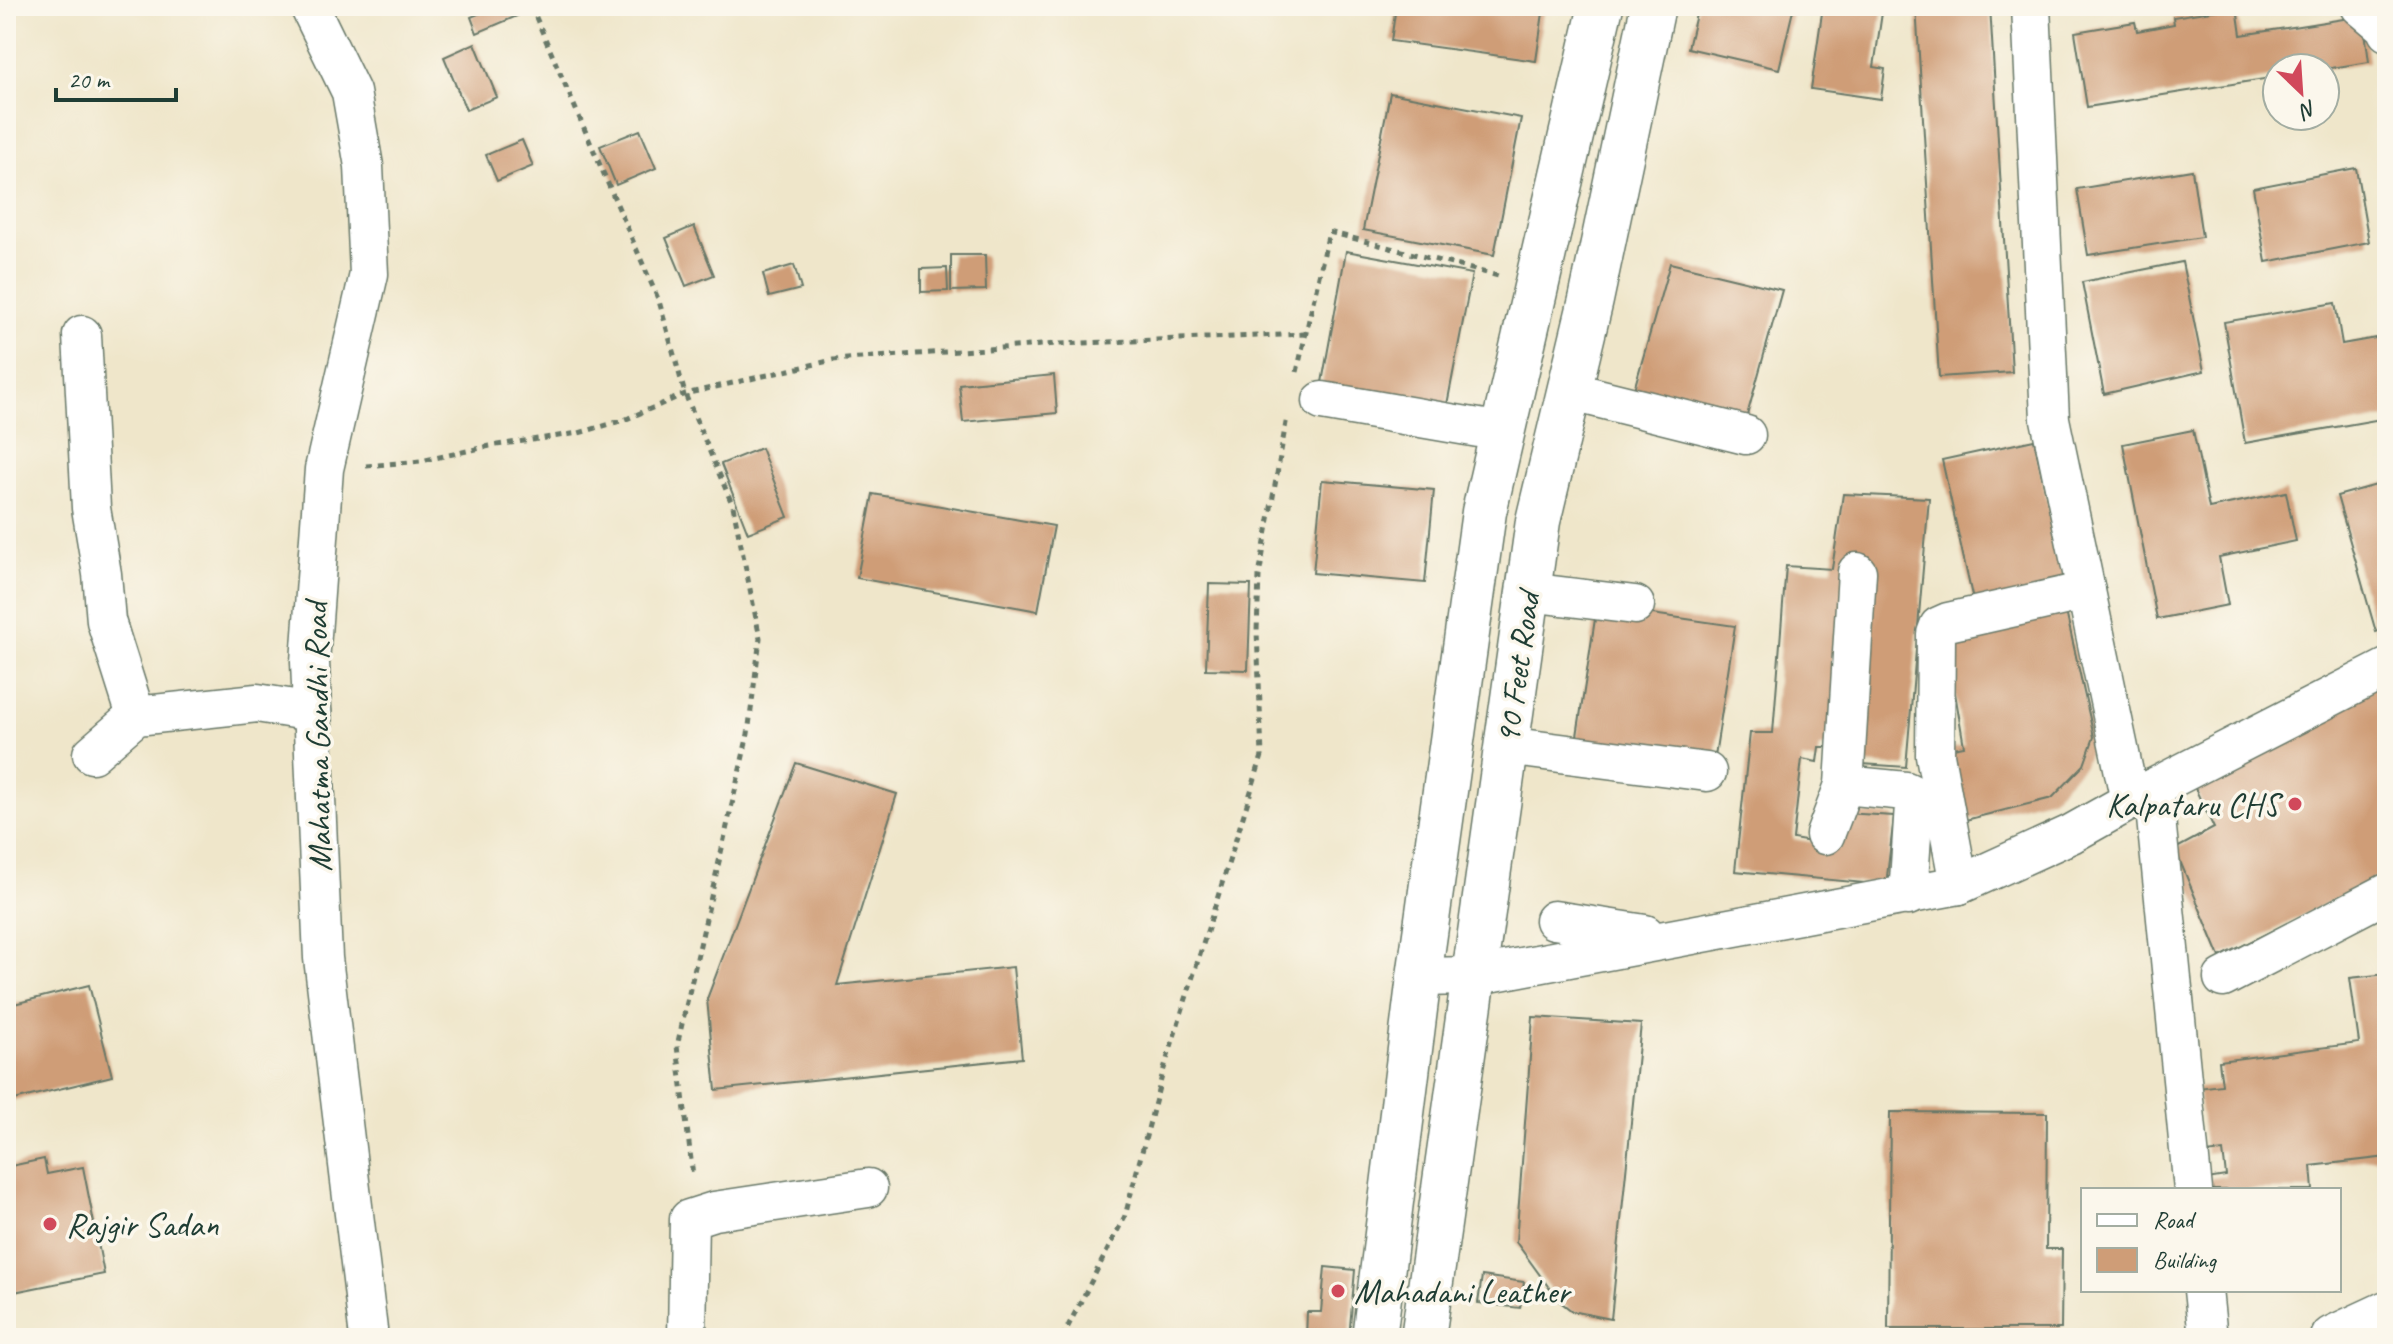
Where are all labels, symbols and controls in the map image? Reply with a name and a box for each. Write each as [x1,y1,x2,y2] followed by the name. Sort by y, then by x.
[56,52,176,102] scale bar
[2261,52,2341,132] north arrow
[68,65,111,95] text: 20 m
[2294,94,2321,126] text: N
[1486,584,1550,747] street label: 90 Feet Road
[294,597,341,872] street label: Mahatma Gandhi Road
[2106,783,2283,826] place label: Kalpataru CHS
[2286,795,2304,813] marker: Kalpataru CHS
[2081,1188,2341,1292] legend
[66,1203,219,1246] place label: Rajgir Sadan
[2153,1205,2197,1235] text: Road
[41,1215,59,1233] marker: Rajgir Sadan
[2153,1245,2218,1275] text: Building
[1354,1270,1572,1313] place label: Mahadani Leather
[1329,1282,1347,1300] marker: Mahadani Leather

